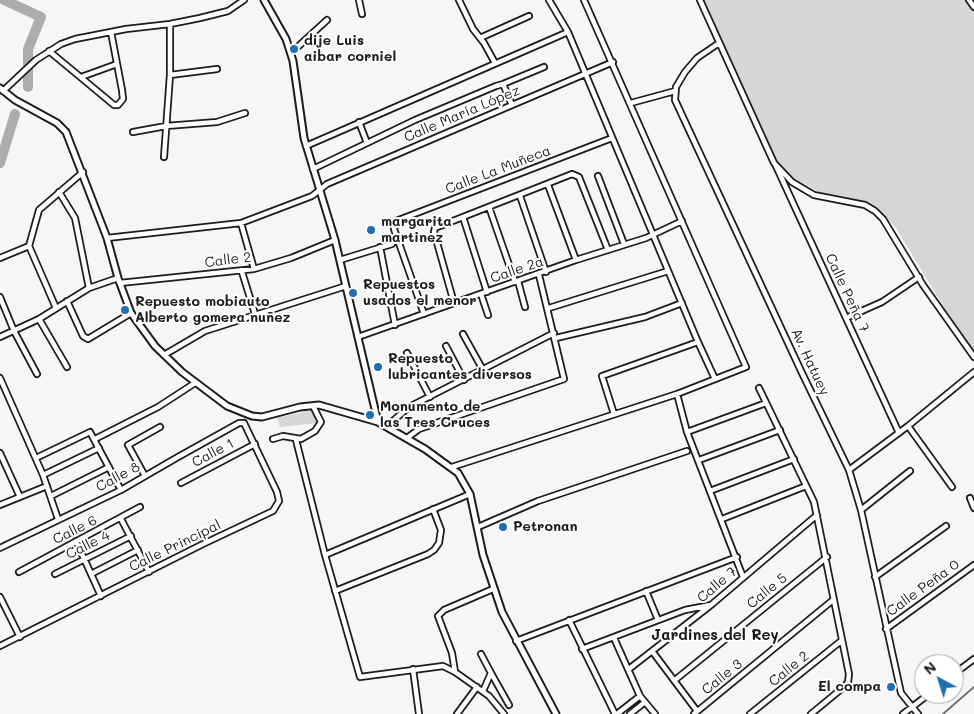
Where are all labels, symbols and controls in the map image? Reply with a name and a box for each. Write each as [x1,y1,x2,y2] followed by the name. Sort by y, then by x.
[304,33,396,65] place label: dije Luis aibar corniel
[288,43,300,55] marker: dije Luis aibar corniel
[402,82,522,146] street label: Calle María López
[443,142,553,198] street label: Calle La Muñeca
[381,214,452,246] place label: margarita martinez
[365,224,377,236] marker: margarita martinez
[204,249,252,271] street label: Calle 2
[821,251,873,335] street label: Calle Peña 7
[488,253,546,287] street label: Calle 2a
[363,277,477,310] place label: Repuestos usados el menor
[347,287,359,299] marker: Repuestos usados el menor
[135,294,290,326] place label: Repuesto mobiauto Alberto gomera nuñez
[119,304,131,316] marker: Repuesto mobiauto Alberto gomera nuñez
[787,326,833,398] street label: Av. Hatuey
[388,351,532,384] place label: Repuesto lubricantes diversos
[372,361,384,373] marker: Repuesto lubricantes diversos
[380,399,490,432] place label: Monumento de las Tres Cruces
[364,409,376,421] marker: Monumento de las Tres Cruces
[189,435,237,471] street label: Calle 1
[93,458,143,496] street label: Calle 8
[50,512,100,548] street label: Calle 6
[126,517,224,575] street label: Calle Principal
[513,519,578,535] place label: Petronan
[497,521,509,533] marker: Petronan
[63,527,113,563] street label: Calle 4
[883,556,963,620] street label: Calle Peña 0
[694,564,740,606] street label: Calle 7
[743,570,791,612] street label: Calle 5
[651,626,779,644] district label: Jardines del Rey
[766,648,812,690] street label: Calle 2
[914,654,964,704] north arrow
[698,656,746,698] street label: Calle 3
[919,657,940,679] text: N
[818,679,881,695] place label: El compa
[885,681,897,693] marker: El compa

